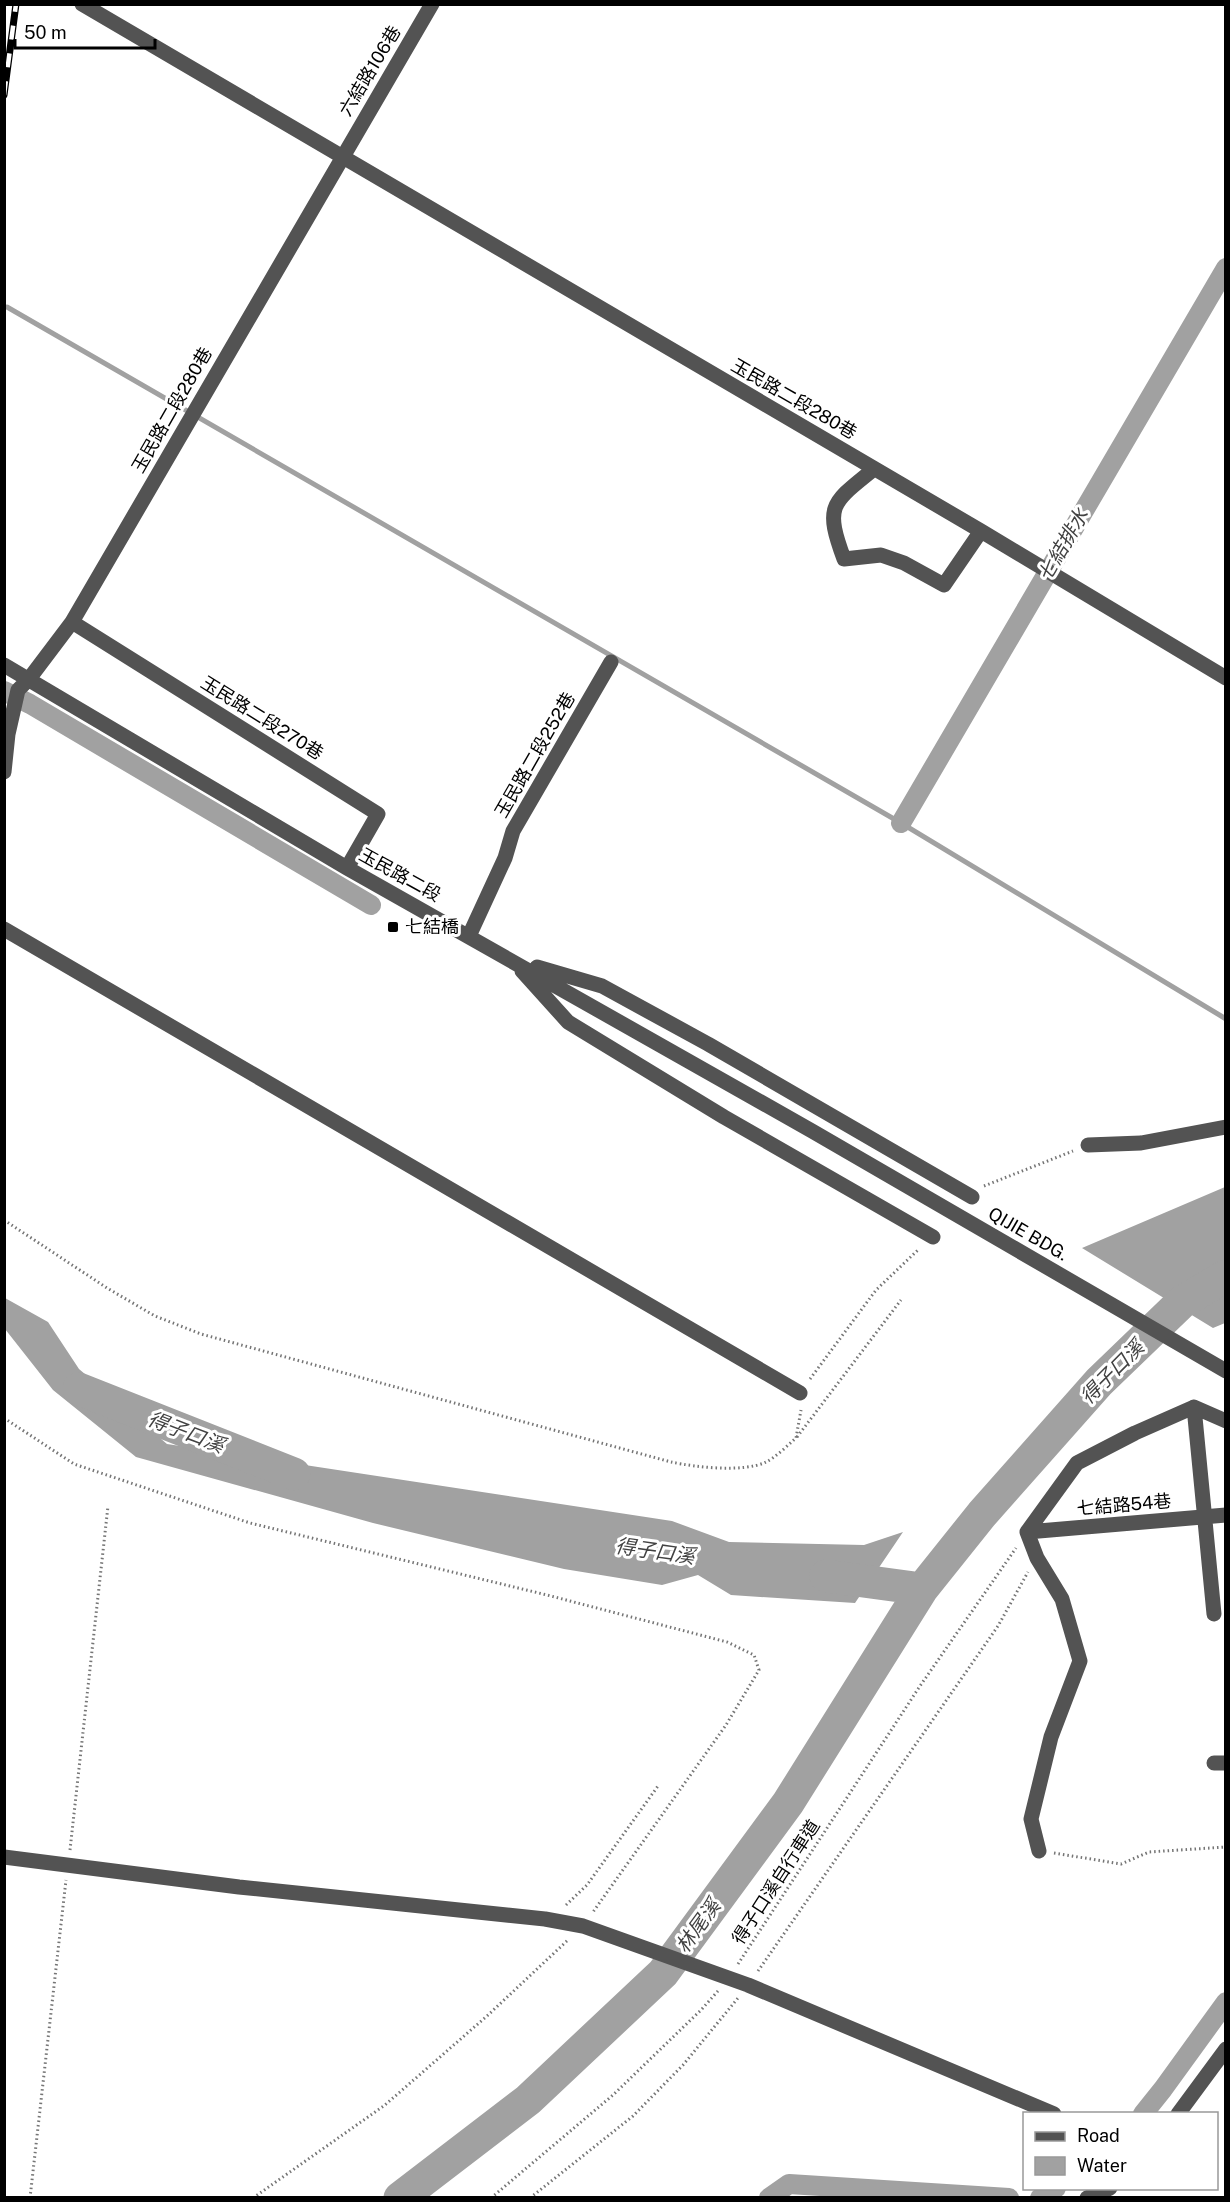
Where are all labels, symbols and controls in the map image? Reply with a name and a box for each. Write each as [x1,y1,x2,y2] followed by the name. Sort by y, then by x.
[15,12,154,50] scale bar
[24,22,67,43] text: 50 m
[334,22,405,120] street label: 六結路106巷
[127,343,216,476] street label: 玉民路二段280巷
[728,354,861,443] street label: 玉民路二段280巷
[1033,503,1094,586] water label: 七結排水
[197,672,327,764] street label: 玉民路二段270巷
[490,688,579,821] street label: 玉民路二段252巷
[356,844,445,906] street label: 玉民路二段
[405,916,459,937] place label: 七結橋
[386,920,400,934] marker: 七結橋
[985,1202,1072,1265] street label: QIJIE BDG.
[1075,1333,1151,1409] water label: 得子口溪
[144,1406,230,1459] water label: 得子口溪
[1076,1490,1172,1519] street label: 七結路54巷
[614,1534,699,1569] water label: 得子口溪
[728,1816,824,1948] street label: 得子口溪自行車道
[671,1892,727,1957] water label: 林尾溪
[1023,2112,1218,2190] legend
[1077,2125,1120,2146] text: Road
[1077,2155,1127,2176] text: Water

